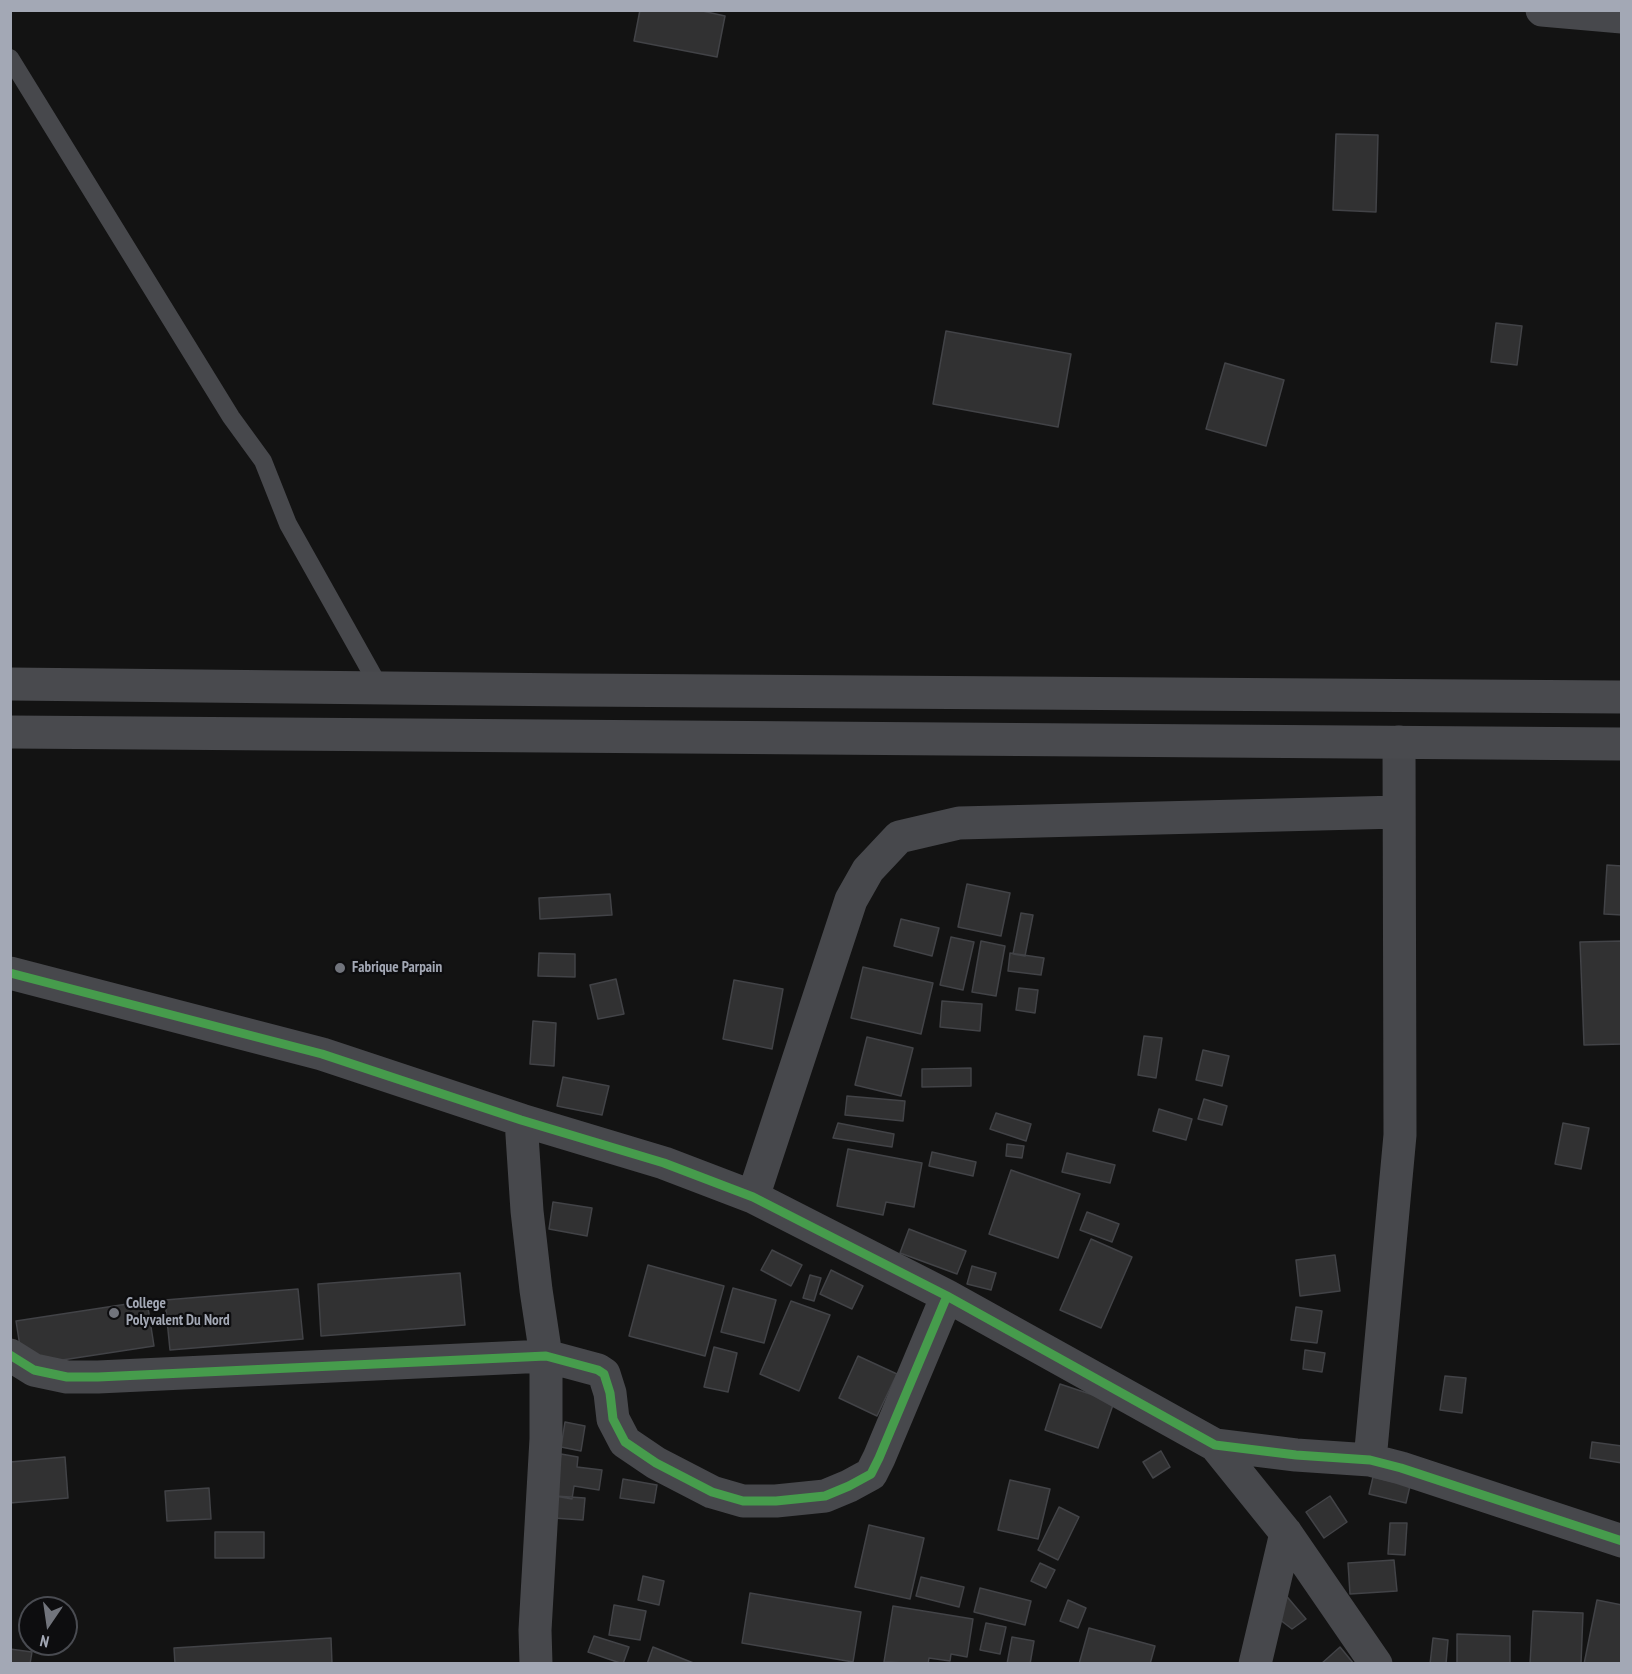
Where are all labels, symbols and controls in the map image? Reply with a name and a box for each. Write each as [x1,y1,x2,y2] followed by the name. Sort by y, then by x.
[352,959,442,977] place label: Fabrique Parpain
[333,961,347,975] marker: Fabrique Parpain
[126,1295,230,1330] place label: College Polyvalent Du Nord
[107,1306,121,1320] marker: College Polyvalent Du Nord
[18,1596,78,1656] north arrow
[38,1631,51,1652] text: N

